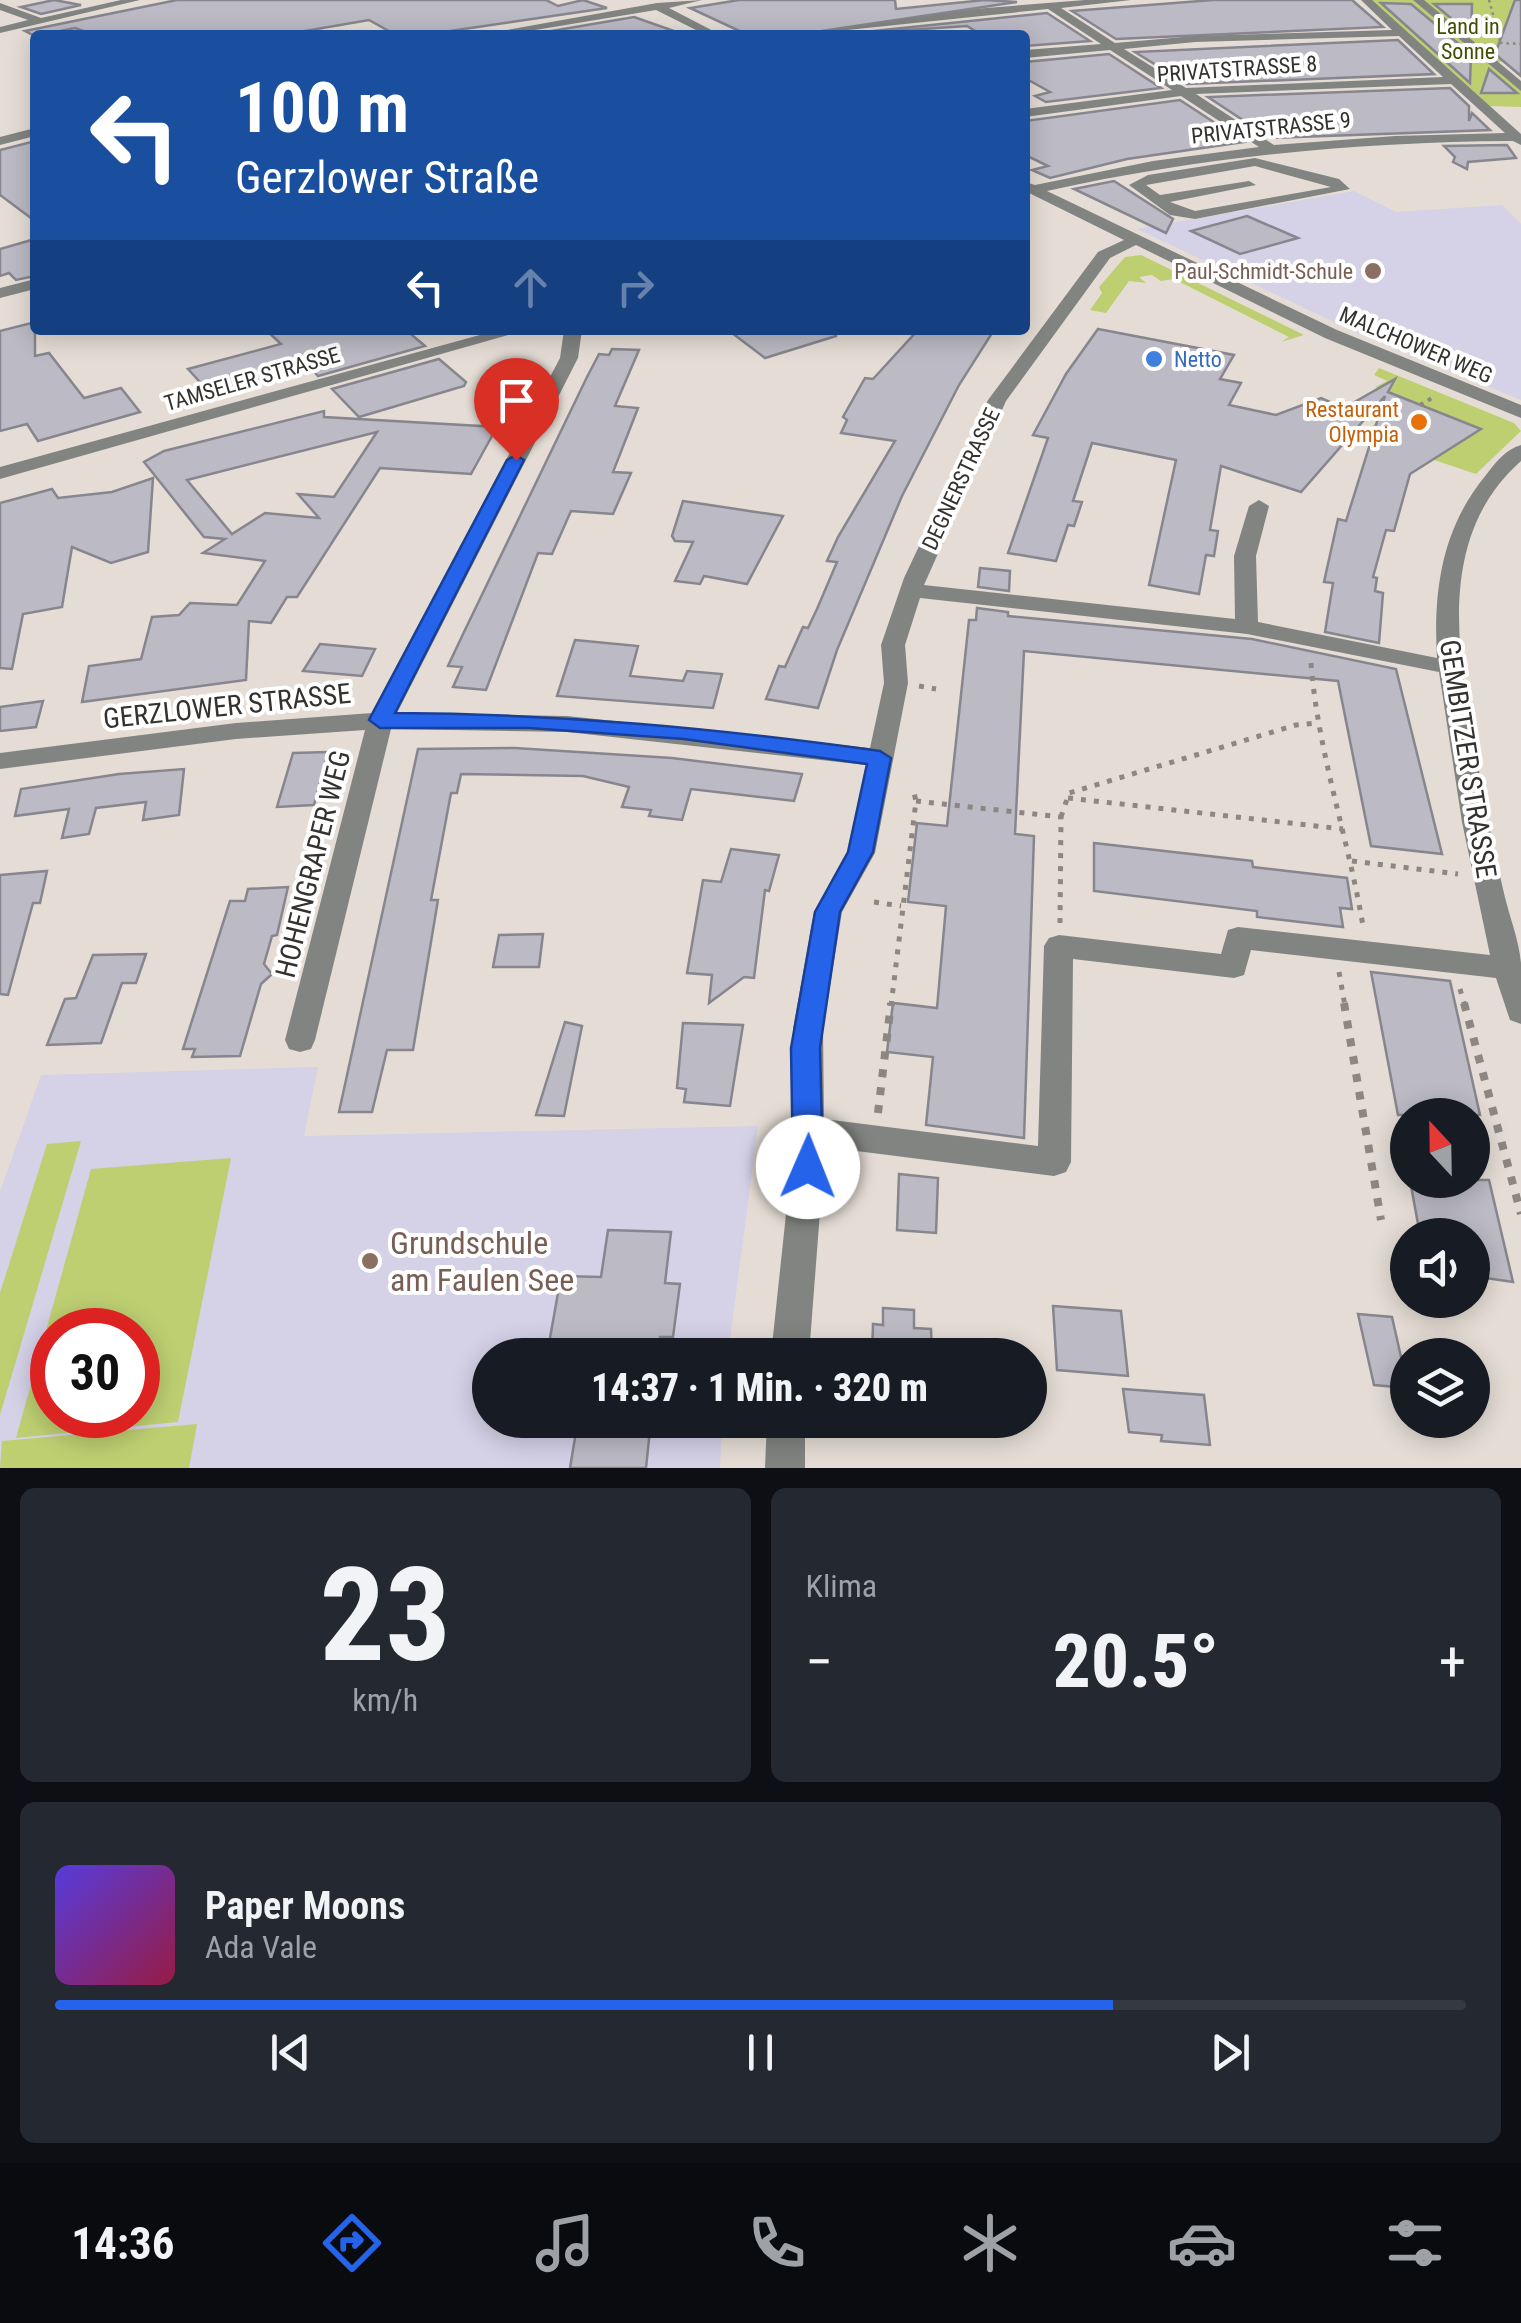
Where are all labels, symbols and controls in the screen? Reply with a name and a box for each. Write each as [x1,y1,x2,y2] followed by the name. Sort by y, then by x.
[1436,14,1500,64] park label: Land in Sonne
[1156,51,1318,87] street label: PRIVATSTRASSE 8
[235,67,409,149] text: 100 m
[70,70,200,200] icon: left
[1190,107,1352,149] street label: PRIVATSTRASSE 9
[235,151,539,204] text: Gerzlower Straße
[1174,259,1353,284] place label: Paul-Schmidt-Schule
[398,260,453,315] icon: left
[503,260,558,315] icon: ahead
[608,260,663,315] icon: right
[1362,260,1384,282] marker: Paul-Schmidt-Schule
[1336,302,1496,388] street label: MALCHOWER WEG
[161,342,343,416] street label: TAMSELER STRASSE
[1174,347,1222,372] place label: Netto
[1143,348,1165,370] marker: Netto
[474,358,559,461] pin
[489,373,544,428] icon: arrive
[1305,397,1399,447] place label: Restaurant Olympia
[917,404,1005,554] street label: DEGNERSTRASSE
[1408,411,1430,433] marker: Restaurant Olympia
[1433,637,1503,881] street label: GEMBITZER STRASSE
[102,677,352,735] street label: GERZLOWER STRASSE
[269,747,357,981] street label: HOHENGRAPER WEG
[1390,1098,1490,1198] north arrow
[1390,1098,1490,1438] map controls
[756,1115,860,1219] position arrow
[1390,1218,1490,1318] button: sound
[390,1224,574,1299] place label: Grundschule am Faulen See
[359,1250,381,1272] marker: Grundschule am Faulen See
[30,1308,160,1438] speed limit sign: 30
[1390,1338,1490,1438] button: layers
[591,1366,928,1410] text: 14:37 · 1 Min. · 320 m
[320,1539,451,1692] text: 23
[806,1567,877,1605] text: Klima
[1053,1617,1219,1705] text: 20.5°
[806,1630,833,1694] text: −
[1439,1630,1466,1694] text: +
[352,1681,418,1719] text: km/h
[205,1884,405,1928] text: Paper Moons
[205,1928,317,1966] text: Ada Vale
[263,2025,318,2080] icon: previous
[733,2025,788,2080] icon: pause
[1203,2025,1258,2080] icon: next
[317,2208,387,2278] icon: directions
[530,2208,600,2278] icon: music
[742,2208,812,2278] icon: phone
[955,2208,1025,2278] icon: climate
[1167,2208,1237,2278] icon: car
[1380,2208,1450,2278] icon: filters
[71,2217,175,2270] text: 14:36

